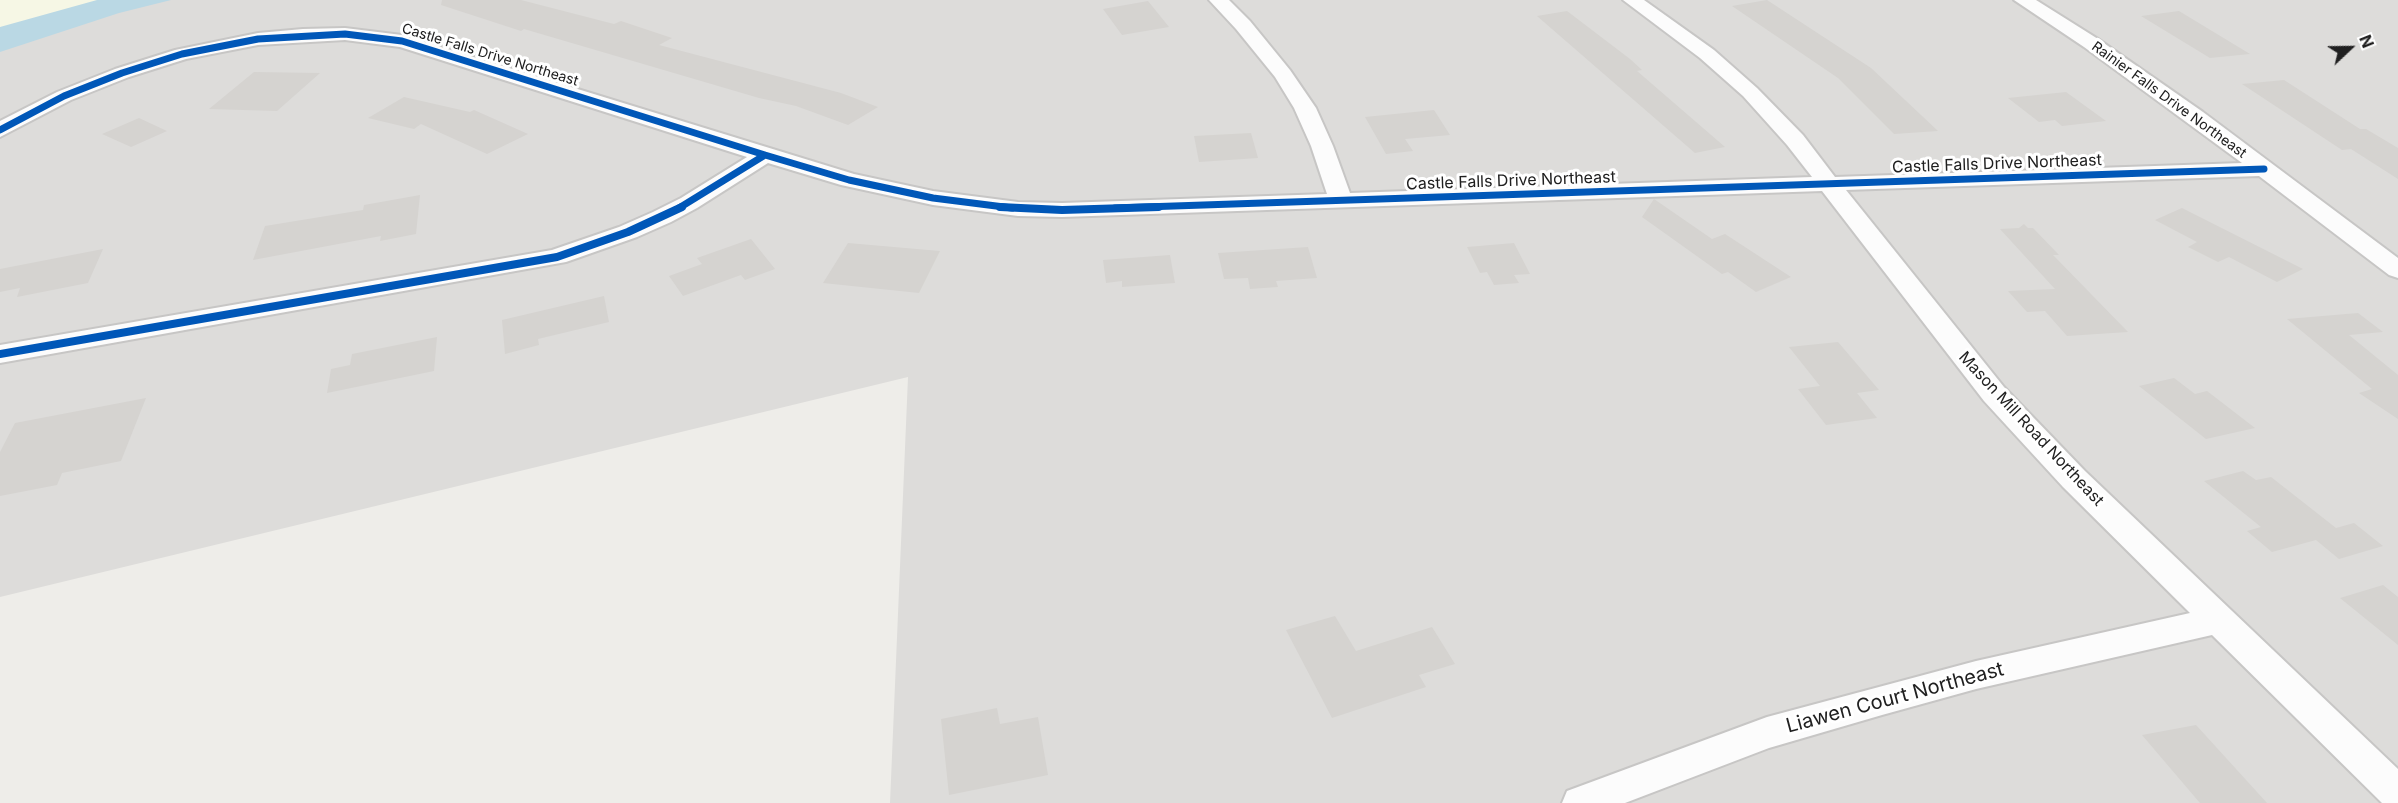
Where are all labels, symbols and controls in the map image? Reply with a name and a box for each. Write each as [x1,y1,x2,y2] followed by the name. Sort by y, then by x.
[2320,18,2380,78] north arrow
[400,20,580,90] street label: Castle Falls Drive Northeast
[2355,32,2378,51] text: N
[2088,38,2250,162] street label: Rainier Falls Drive Northeast
[1892,151,2102,177] street label: Castle Falls Drive Northeast
[1406,168,1616,194] street label: Castle Falls Drive Northeast
[1954,348,2108,510] street label: Mason Mill Road Northeast
[1784,657,2006,739] street label: Liawen Court Northeast

